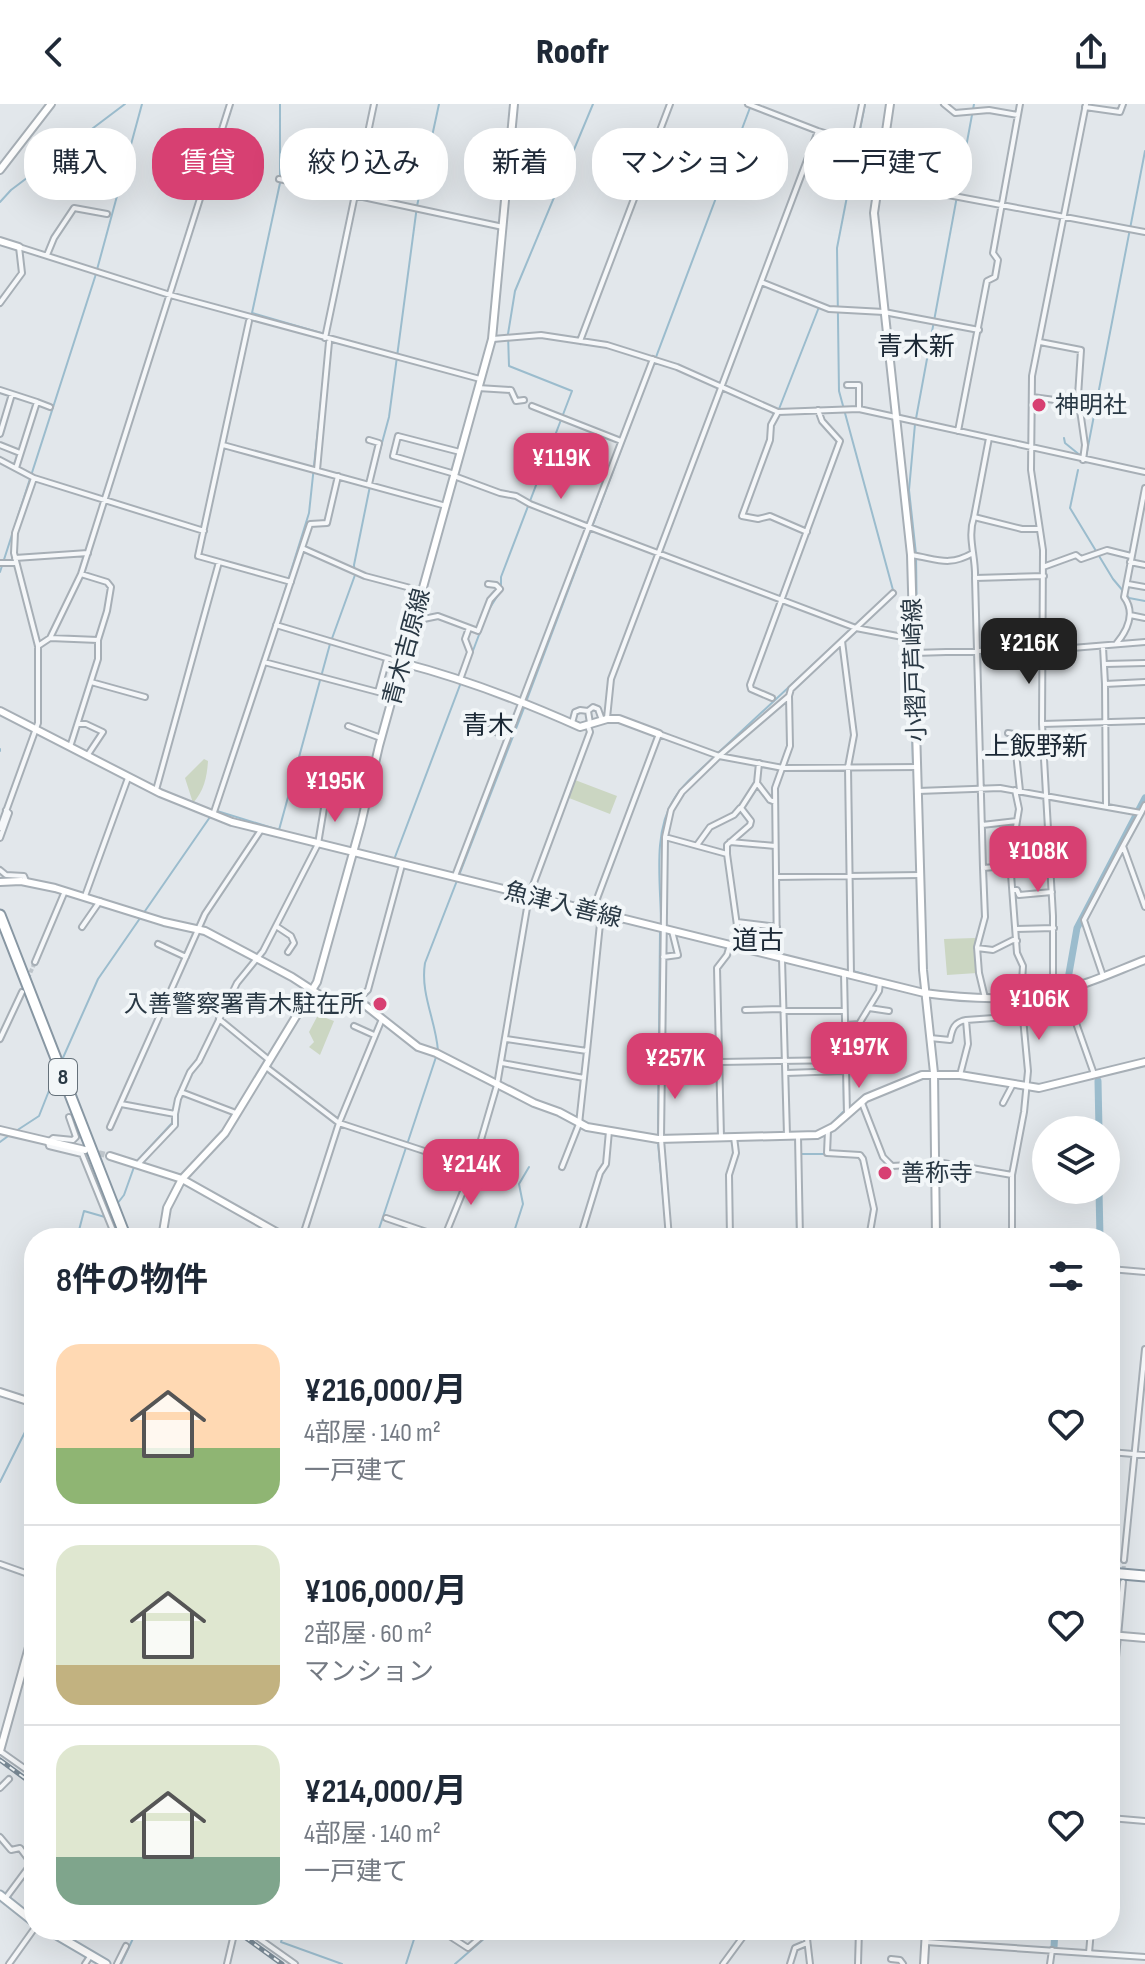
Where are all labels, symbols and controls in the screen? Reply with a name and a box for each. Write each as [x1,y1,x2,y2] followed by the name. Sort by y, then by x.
[32,30,76,74] icon: back
[1069,30,1113,74] icon: share
[536,31,609,74] text: Roofr
[24,128,136,200] chip: 購入
[152,128,264,200] chip: 賃貸
[280,128,448,200] chip: 絞り込み
[464,128,576,200] chip: 新着
[592,128,788,200] chip: マンション
[804,128,972,200] chip: 一戸建て
[877,332,955,363] district label: 青木新
[1055,391,1127,420] place label: 神明社
[1030,396,1048,414] marker: 神明社
[505,433,617,501] pin: ¥119K
[532,443,590,474] text: ¥119K
[377,585,437,709] street label: 青木吉原線
[898,598,932,742] street label: 小摺戸芦崎線
[973,618,1085,686] pin: ¥216K
[999,628,1059,659] text: ¥216K
[462,711,514,742] district label: 青木
[984,732,1088,763] district label: 上飯野新
[279,756,391,824] pin: ¥195K
[305,766,365,797] text: ¥195K
[982,826,1094,894] pin: ¥108K
[1007,836,1069,867] text: ¥108K
[501,876,625,934] street label: 魚津入善線
[732,926,784,957] district label: 道古
[983,974,1095,1042] pin: ¥106K
[1009,984,1070,1015] text: ¥106K
[124,990,364,1019] place label: 入善警察署青木駐在所
[371,995,389,1013] marker: 入善警察署青木駐在所
[803,1022,915,1090] pin: ¥197K
[829,1032,889,1063] text: ¥197K
[619,1033,731,1101] pin: ¥257K
[645,1043,705,1074] text: ¥257K
[49,1059,77,1095] road number: 8
[1032,1116,1120,1204] map controls
[1032,1116,1120,1204] button: layers
[415,1139,527,1207] pin: ¥214K
[441,1149,501,1180] text: ¥214K
[901,1159,973,1188] place label: 善称寺
[876,1164,894,1182] marker: 善称寺
[1044,1254,1088,1298] icon: filters
[56,1260,208,1301] text: 8件の物件
[304,1370,467,1411] text: ¥216,000/月
[120,1376,216,1472] icon: home
[1044,1402,1088,1446] icon: heart
[304,1418,441,1449] text: 4部屋 · 140 m²
[304,1456,408,1487] text: 一戸建て
[304,1571,468,1612] text: ¥106,000/月
[120,1577,216,1673] icon: home
[1044,1603,1088,1647] icon: heart
[304,1619,432,1650] text: 2部屋 · 60 m²
[304,1657,434,1688] text: マンション
[304,1771,467,1812] text: ¥214,000/月
[120,1777,216,1873] icon: home
[1044,1803,1088,1847] icon: heart
[304,1819,441,1850] text: 4部屋 · 140 m²
[304,1857,408,1888] text: 一戸建て

